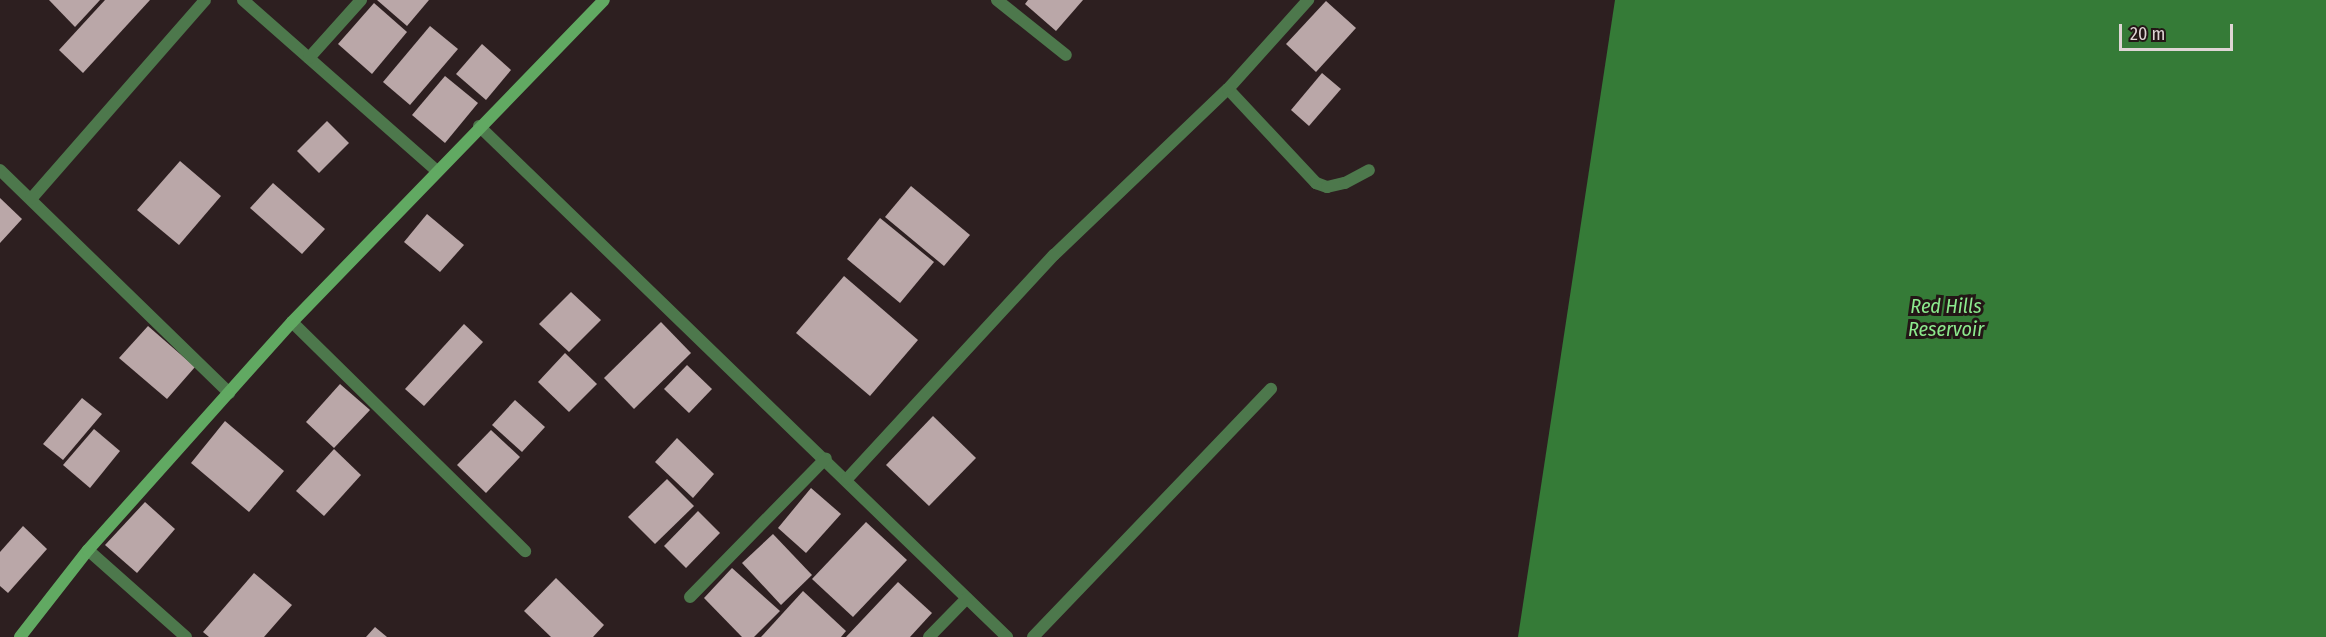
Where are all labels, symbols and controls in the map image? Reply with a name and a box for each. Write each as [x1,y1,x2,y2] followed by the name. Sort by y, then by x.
[2122,12,2236,50] scale bar
[2130,23,2165,45] text: 20 m
[1908,295,1984,342] water label: Red Hills Reservoir

